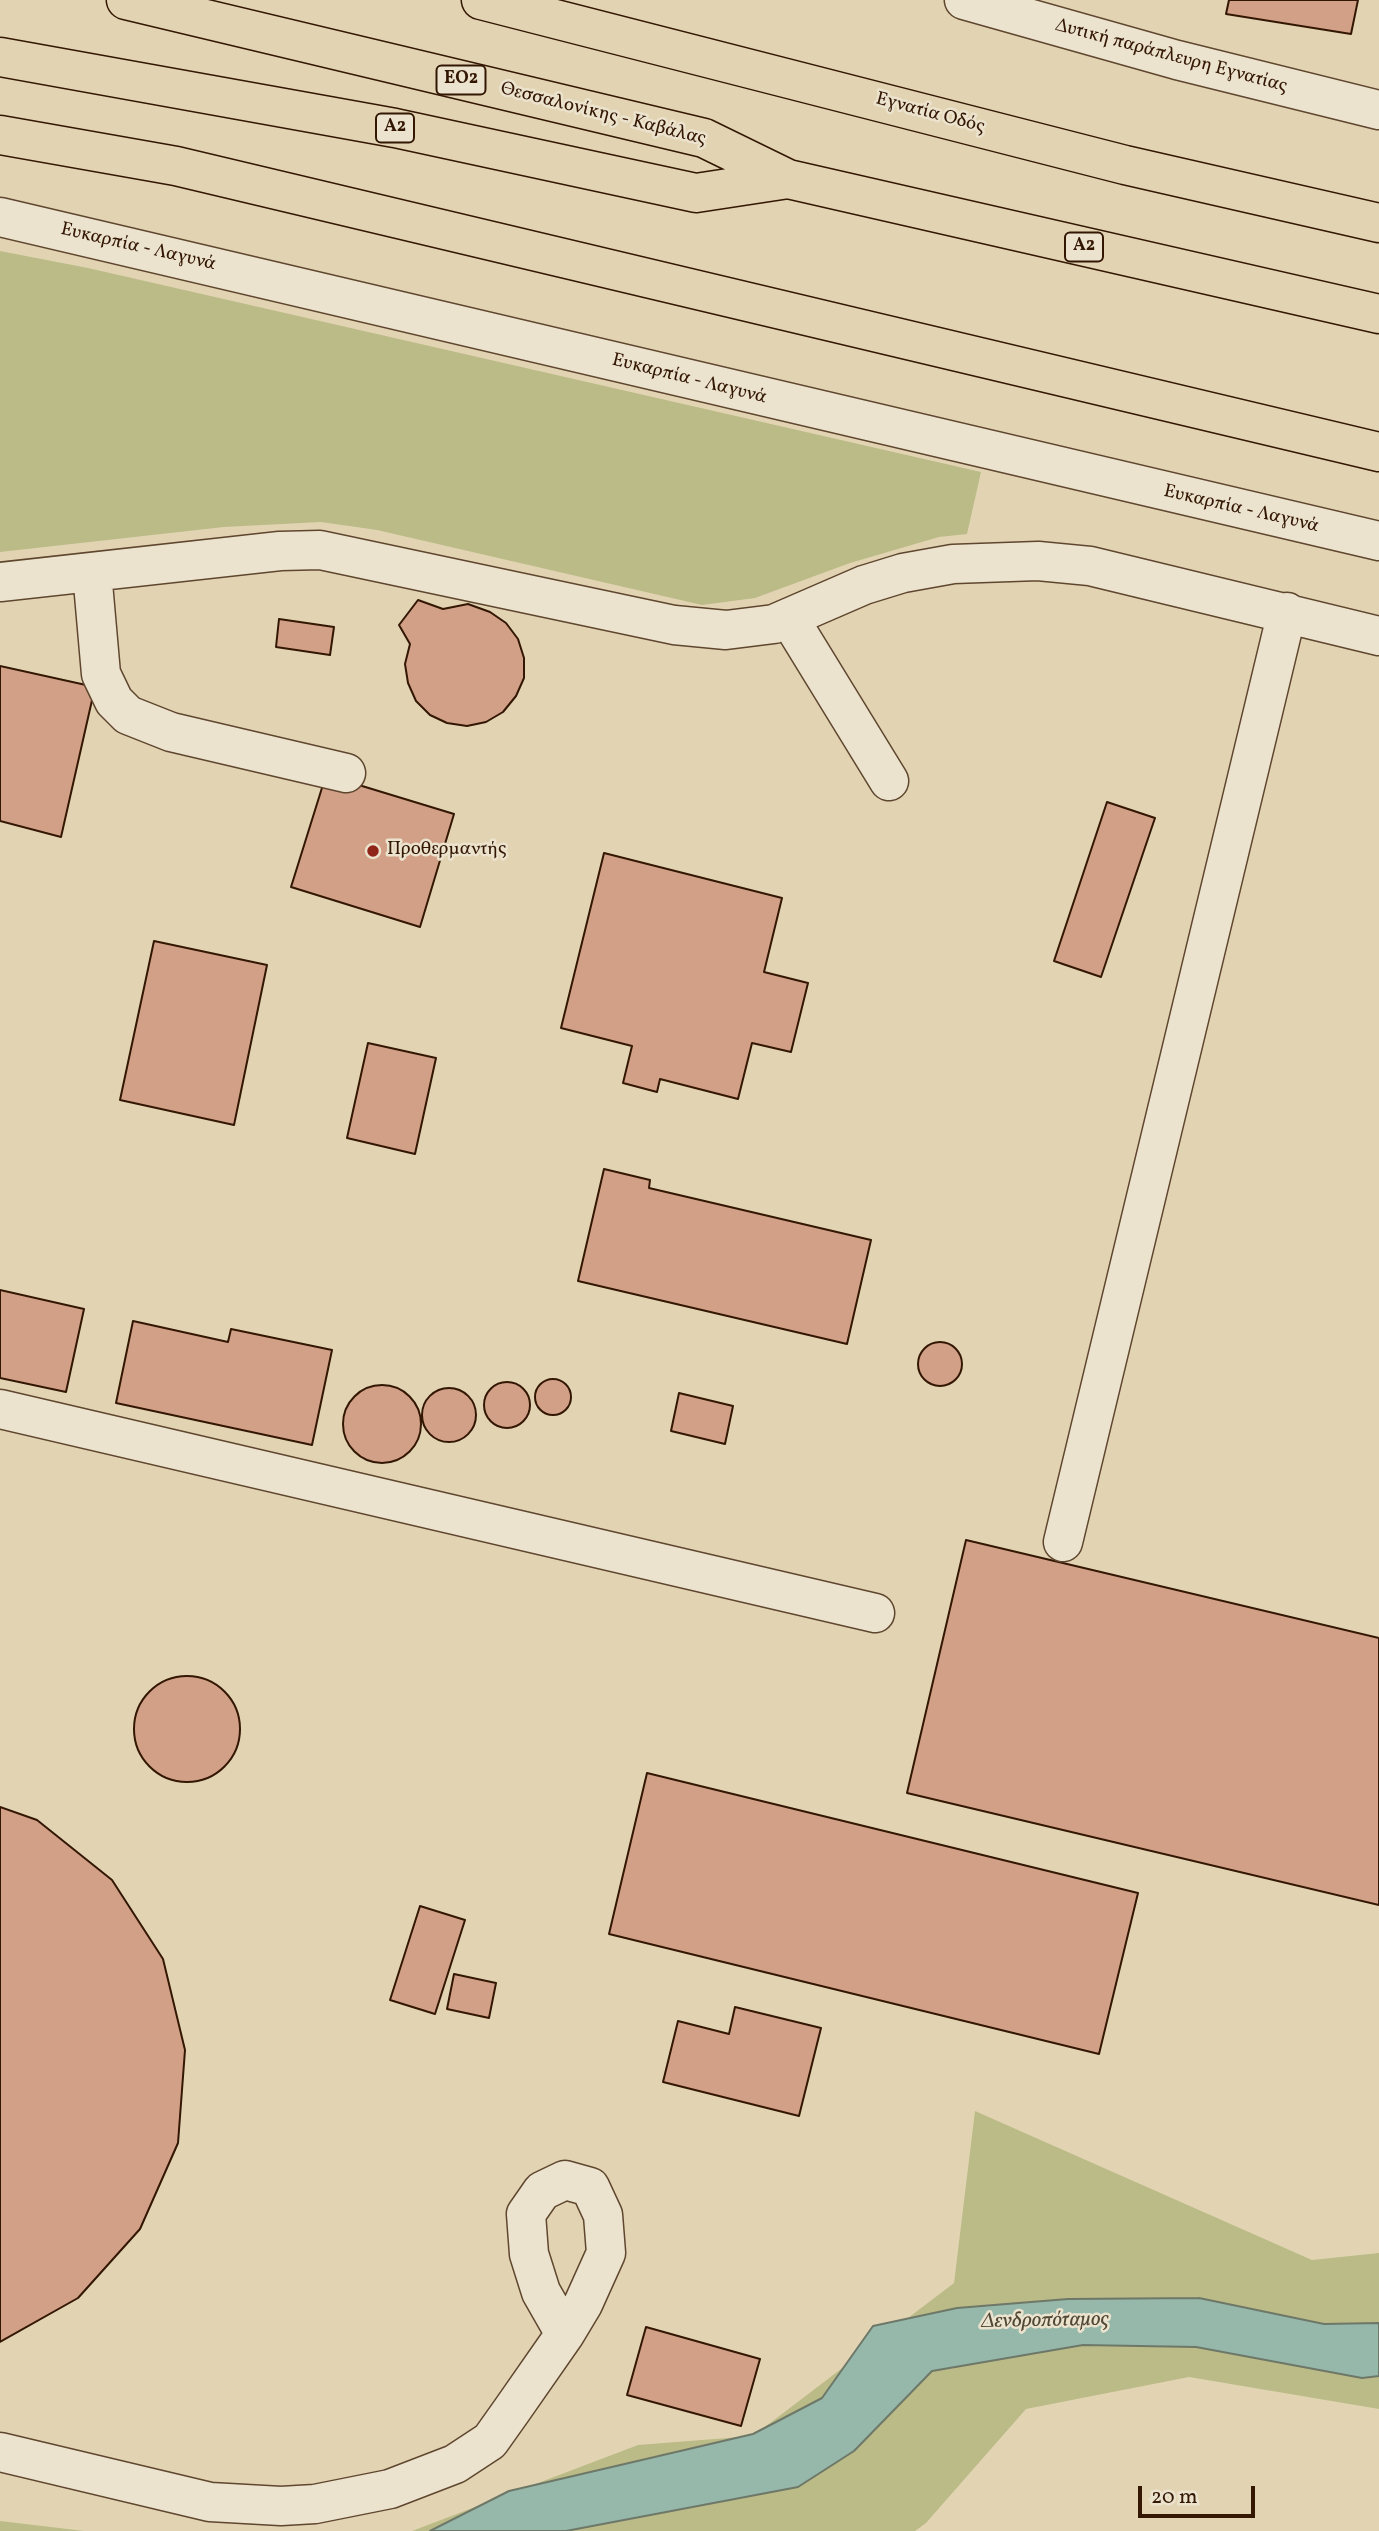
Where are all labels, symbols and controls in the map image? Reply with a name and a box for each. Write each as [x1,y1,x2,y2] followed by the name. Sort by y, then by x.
[1052,15,1290,99] street label: Δυτική παράπλευρη Εγνατίας
[436,66,486,94] road number: ΕΟ2
[498,78,708,152] street label: Θεσσαλονίκης - Καβάλας
[873,89,987,139] street label: Εγνατία Οδός
[376,113,414,142] road number: Α2
[58,219,218,277] street label: Ευκαρπία - Λαγυνά
[1065,232,1103,262] road number: Α2
[609,350,769,410] street label: Ευκαρπία - Λαγυνά
[1161,481,1321,539] street label: Ευκαρπία - Λαγυνά
[387,840,507,862] place label: Προθερμαντής
[365,843,381,859] marker: Προθερμαντής
[981,2308,1109,2336] water label: Δενδροπόταμος
[1141,2472,1258,2516] scale bar
[1151,2483,1197,2512] text: 20 m

